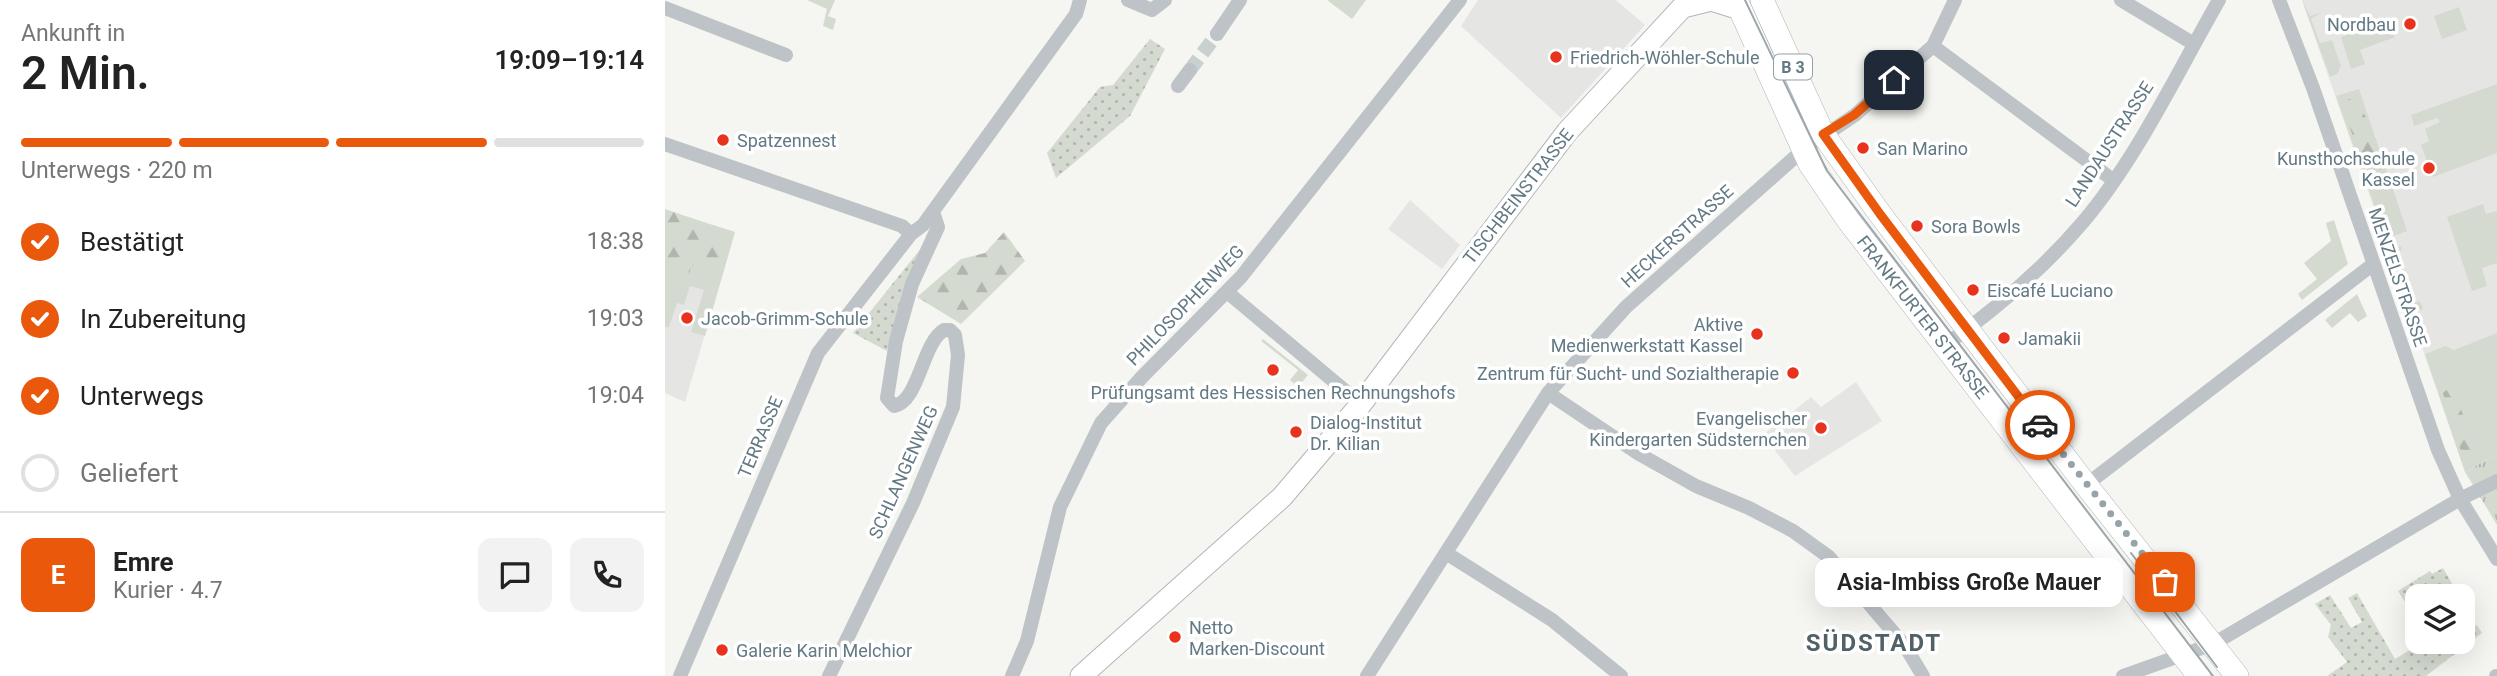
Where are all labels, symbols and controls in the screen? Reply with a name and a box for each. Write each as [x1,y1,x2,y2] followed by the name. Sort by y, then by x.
[2327,14,2396,35] place label: Nordbau
[2402,16,2418,32] marker: Nordbau
[21,20,125,47] text: Ankunft in
[494,45,644,75] text: 19:09–19:14
[21,46,150,100] text: 2 Min.
[1570,47,1759,68] place label: Friedrich-Wöhler-Schule
[1548,49,1564,65] marker: Friedrich-Wöhler-Schule
[1864,50,1924,110] pin
[1774,54,1812,80] road number: B 3
[1875,61,1913,99] icon: home
[2061,77,2157,211] street label: LANDAUSTRASSE
[1459,124,1577,268] street label: TISCHBEINSTRASSE
[737,130,837,151] place label: Spatzennest
[715,132,731,148] marker: Spatzennest
[1877,138,1968,159] place label: San Marino
[1855,140,1871,156] marker: San Marino
[2277,148,2415,190] place label: Kunsthochschule Kassel
[21,157,213,184] text: Unterwegs · 220 m
[2421,160,2437,176] marker: Kunsthochschule Kassel
[1617,180,1737,292] street label: HECKERSTRASSE
[2364,205,2432,349] street label: MENZELSTRASSE
[1931,216,2021,237] place label: Sora Bowls
[1909,218,1925,234] marker: Sora Bowls
[21,223,59,261] icon: check
[80,227,184,257] text: Bestätigt
[587,228,644,255] text: 18:38
[1853,231,1993,403] street label: FRANKFURTER STRASSE
[1122,240,1248,370] street label: PHILOSOPHENWEG
[1987,280,2113,301] place label: Eiscafé Luciano
[1965,282,1981,298] marker: Eiscafé Luciano
[21,300,59,338] icon: check
[80,304,246,334] text: In Zubereitung
[587,305,644,332] text: 19:03
[701,308,869,329] place label: Jacob-Grimm-Schule
[679,310,695,326] marker: Jacob-Grimm-Schule
[1551,314,1743,356] place label: Aktive Medienwerkstatt Kassel
[1749,326,1765,342] marker: Aktive Medienwerkstatt Kassel
[2018,328,2081,349] place label: Jamakii
[1996,330,2012,346] marker: Jamakii
[1265,362,1281,378] marker: Prüfungsamt des Hessischen Rechnungshofs
[1477,363,1779,384] place label: Zentrum für Sucht- und Sozialtherapie
[1785,365,1801,381] marker: Zentrum für Sucht- und Sozialtherapie
[21,377,59,415] icon: check
[80,381,204,411] text: Unterwegs
[587,382,644,409] text: 19:04
[1090,382,1456,403] place label: Prüfungsamt des Hessischen Rechnungshofs
[2005,390,2075,460] courier
[733,393,787,481] street label: TERRASSE
[864,402,942,542] street label: SCHLANGENWEG
[2021,406,2059,444] icon: car
[1589,408,1807,450] place label: Evangelischer Kindergarten Südsternchen
[1310,412,1422,454] place label: Dialog-Institut Dr. Kilian
[1813,420,1829,436] marker: Evangelischer Kindergarten Südsternchen
[1288,424,1304,440] marker: Dialog-Institut Dr. Kilian
[80,458,178,488] text: Geliefert
[478,538,552,612] button: chat
[570,538,644,612] button: phone
[113,547,173,577] text: Emre
[2135,552,2195,612] pin
[1815,558,2123,606] callout: Asia-Imbiss Große Mauer
[51,560,65,590] text: E
[2146,563,2184,601] icon: bag
[1837,569,2101,596] text: Asia-Imbiss Große Mauer
[113,577,223,604] text: Kurier · 4.7
[2405,584,2475,654] map controls
[2405,584,2475,654] button: layers
[1189,617,1325,659] place label: Netto Marken-Discount
[1167,629,1183,645] marker: Netto Marken-Discount
[1806,629,1942,657] district label: SÜDSTADT
[736,640,912,661] place label: Galerie Karin Melchior
[714,642,730,658] marker: Galerie Karin Melchior

